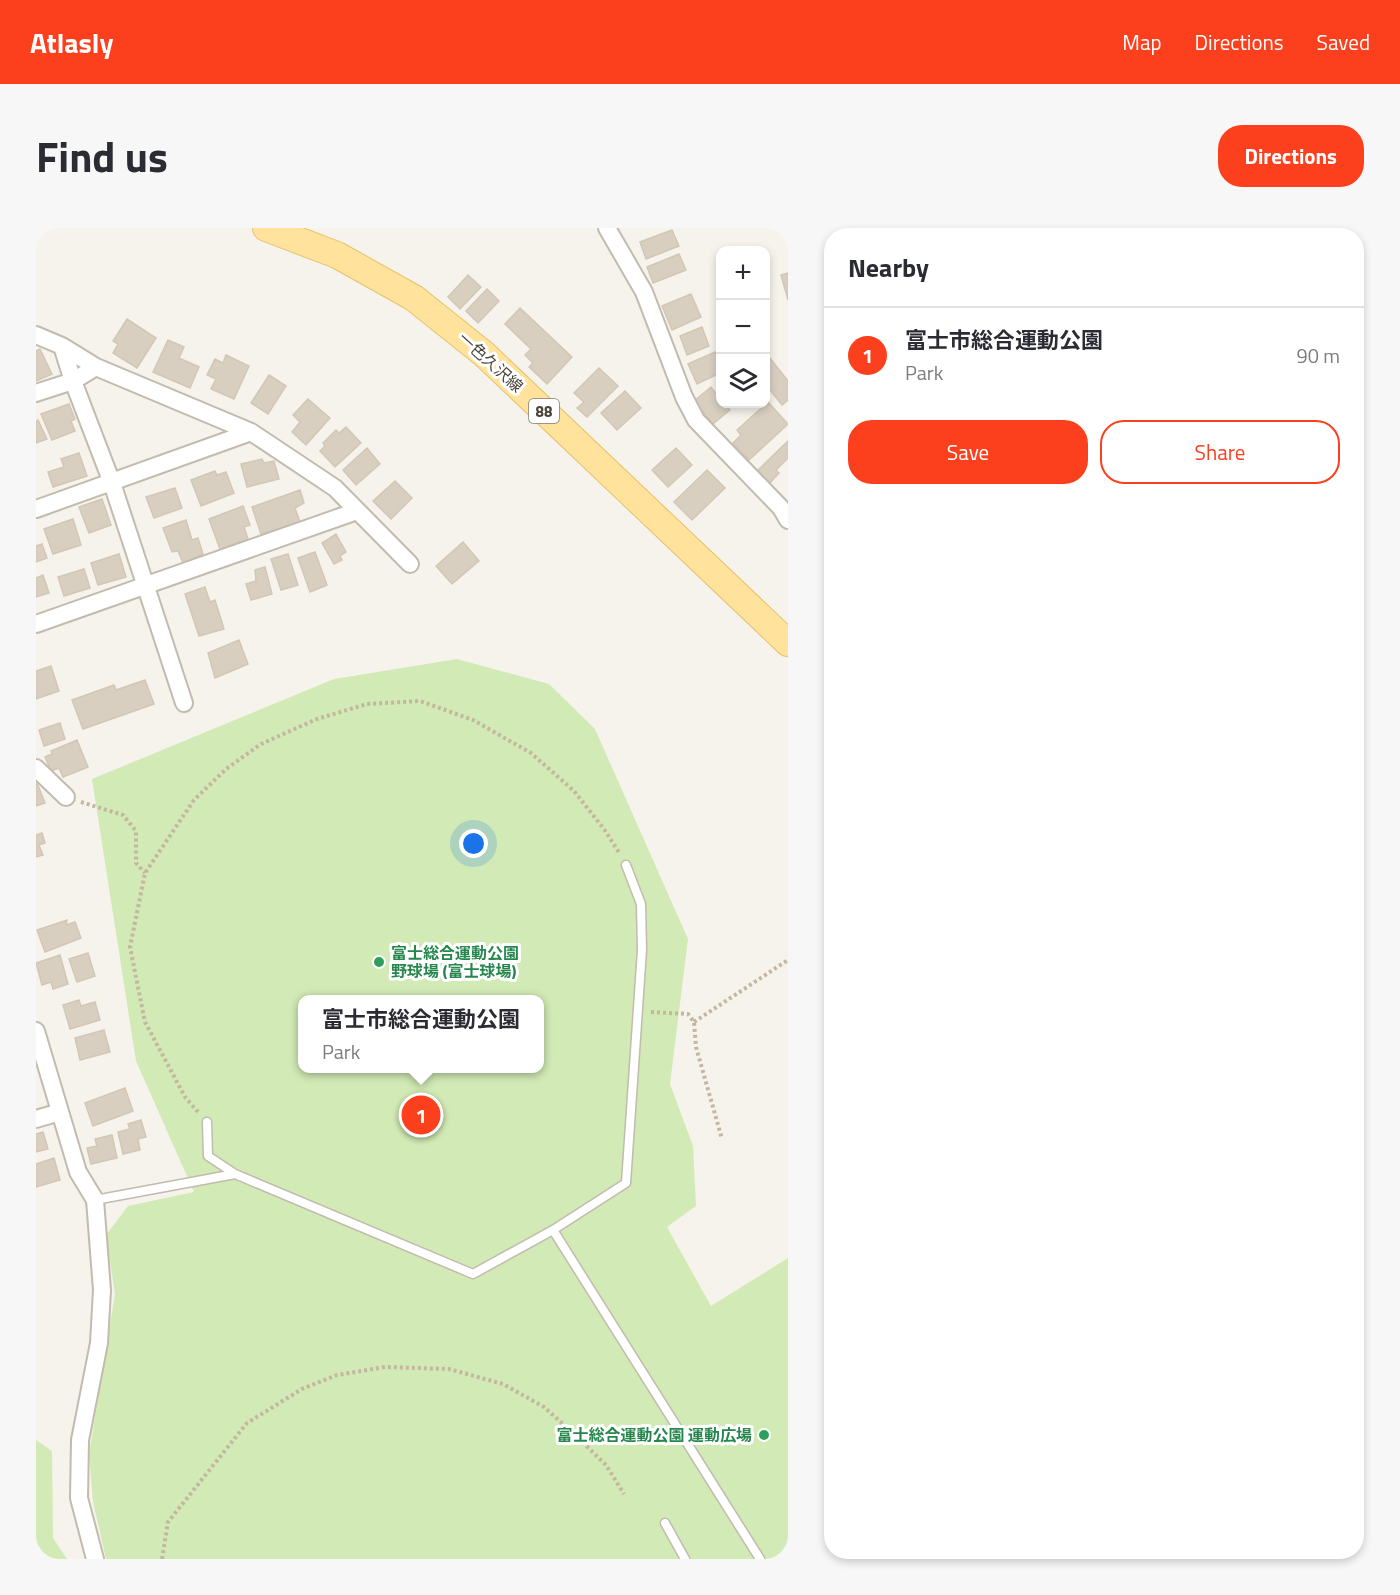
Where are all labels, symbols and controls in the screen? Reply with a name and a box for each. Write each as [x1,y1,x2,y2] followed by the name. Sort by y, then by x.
[30,21,113,64] text: Atlasly
[1122,26,1162,58] text: Map
[1195,26,1284,58] text: Directions
[1317,26,1370,58] text: Saved
[36,124,168,188] text: Find us
[1218,125,1364,187] button: Directions
[716,246,770,408] map controls
[716,246,770,300] button: +
[848,248,929,287] text: Nearby
[716,300,770,354] button: −
[905,323,1103,357] text: 富士市総合運動公園
[453,326,529,398] street label: 一色久沢線
[862,340,873,371] text: 1
[1296,340,1340,371] text: 90 m
[716,354,770,408] button: layers
[905,357,943,388] text: Park
[529,399,559,423] road number: 88
[848,420,1088,484] button: Save
[1100,420,1340,484] button: Share
[459,829,488,858] your location
[391,941,519,983] place label: 富士総合運動公園 野球場 (富士球場)
[372,955,386,969] marker: 富士総合運動公園 野球場 (富士球場)
[298,995,544,1073] popup
[322,1002,520,1036] text: 富士市総合運動公園
[322,1036,360,1067] text: Park
[402,1092,440,1138] pin: 1
[556,1423,752,1447] place label: 富士総合運動公園 運動広場
[757,1428,771,1442] marker: 富士総合運動公園 運動広場

